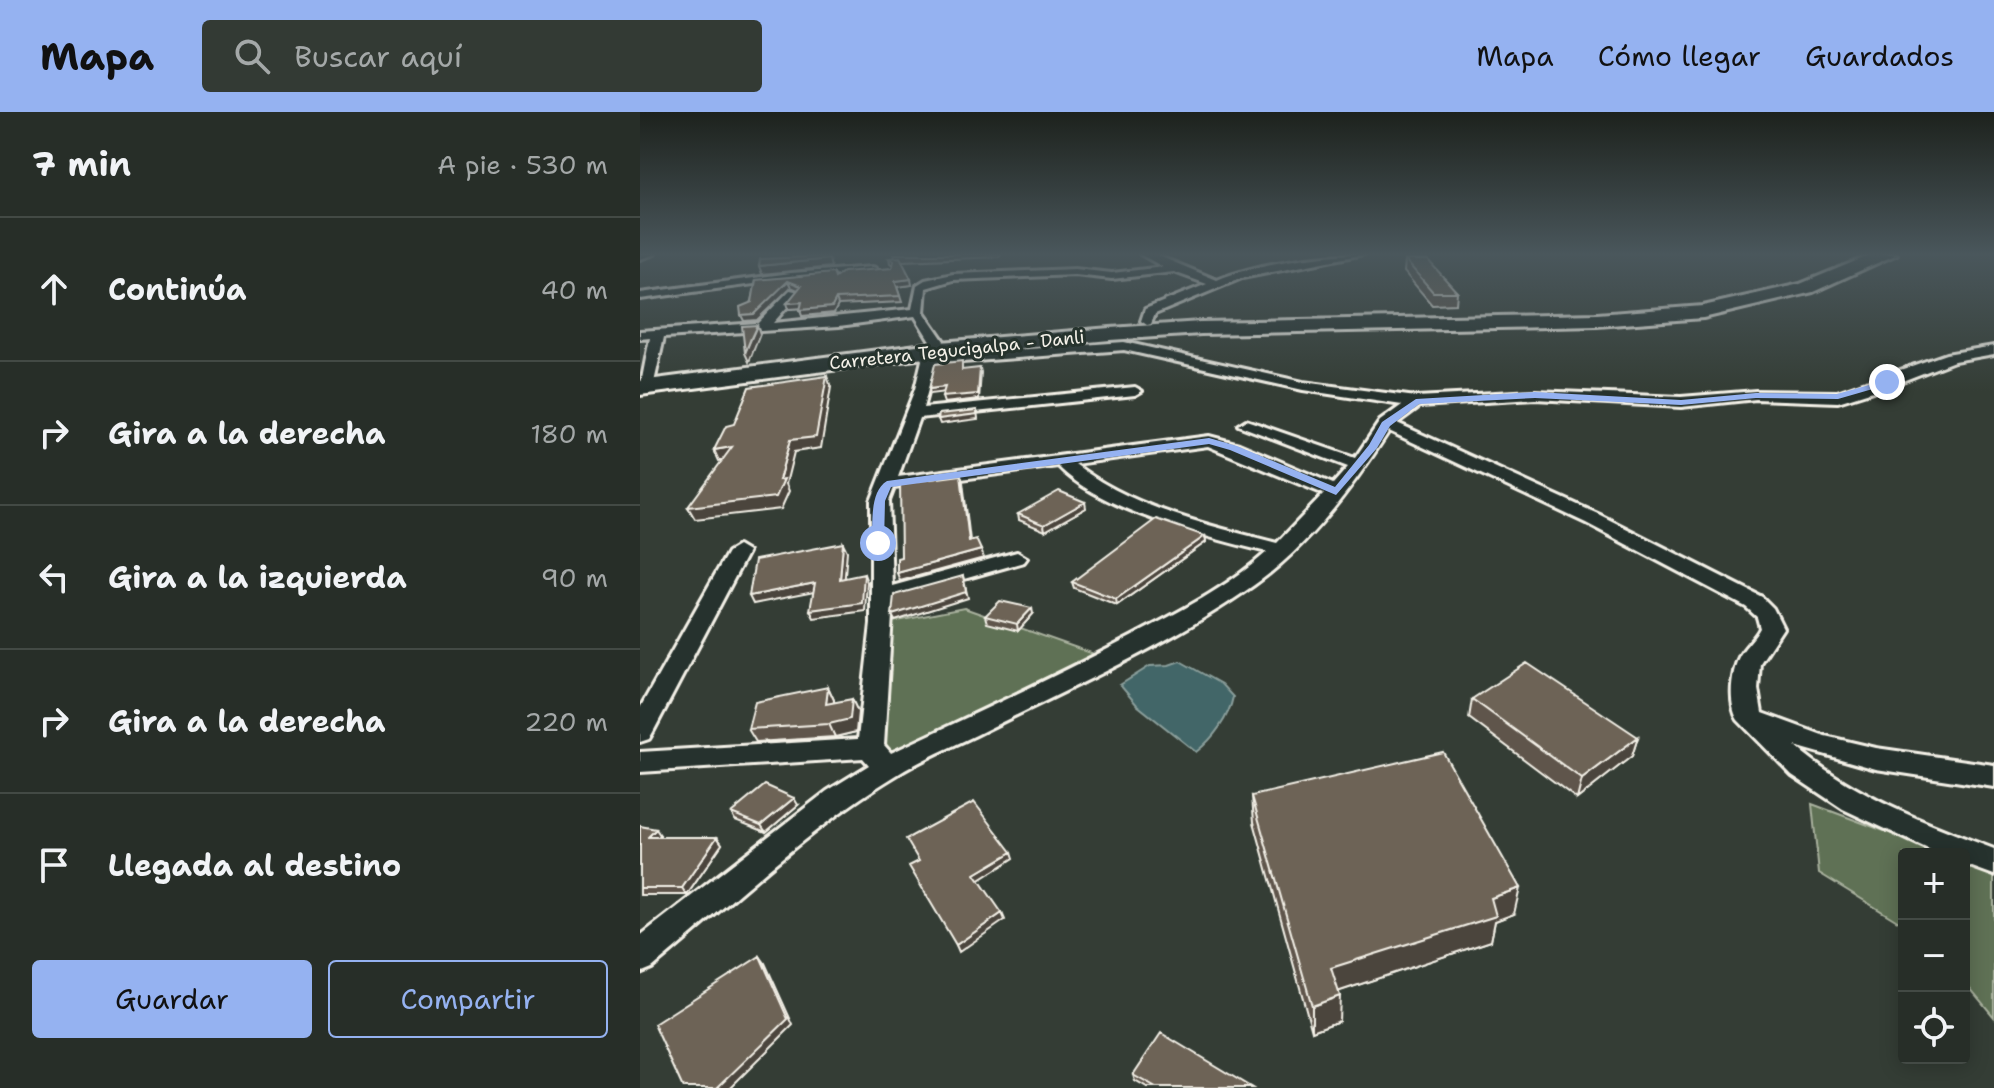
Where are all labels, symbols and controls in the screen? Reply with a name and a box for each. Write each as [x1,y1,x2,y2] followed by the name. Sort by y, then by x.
[202,20,762,92] search box
[40,31,154,82] text: Mapa
[230,34,274,78] icon: search
[294,36,462,77] text: Buscar aquí
[1476,37,1554,75] text: Mapa
[1598,37,1761,75] text: Cómo llegar
[1805,37,1954,75] text: Guardados
[32,141,131,187] text: 7 min
[437,147,608,182] text: A pie · 530 m
[32,267,76,311] icon: ahead
[108,269,247,310] text: Continúa
[541,272,608,307] text: 40 m
[828,325,1086,375] street label: Carretera Tegucigalpa - Danli
[1869,364,1905,400] route end
[32,411,76,455] icon: right
[108,413,386,454] text: Gira a la derecha
[530,416,608,451] text: 180 m
[860,525,896,561] route start
[32,555,76,599] icon: left
[108,557,407,598] text: Gira a la izquierda
[541,560,608,595] text: 90 m
[32,699,76,743] icon: right
[108,701,386,742] text: Gira a la derecha
[524,704,608,739] text: 220 m
[32,843,76,887] icon: arrive
[108,845,401,886] text: Llegada al destino
[1898,848,1970,1064] map controls
[1898,848,1970,920] button: +
[1898,920,1970,992] button: −
[32,960,312,1038] button: Guardar
[328,960,608,1038] button: Compartir
[1898,992,1970,1064] button: locate

